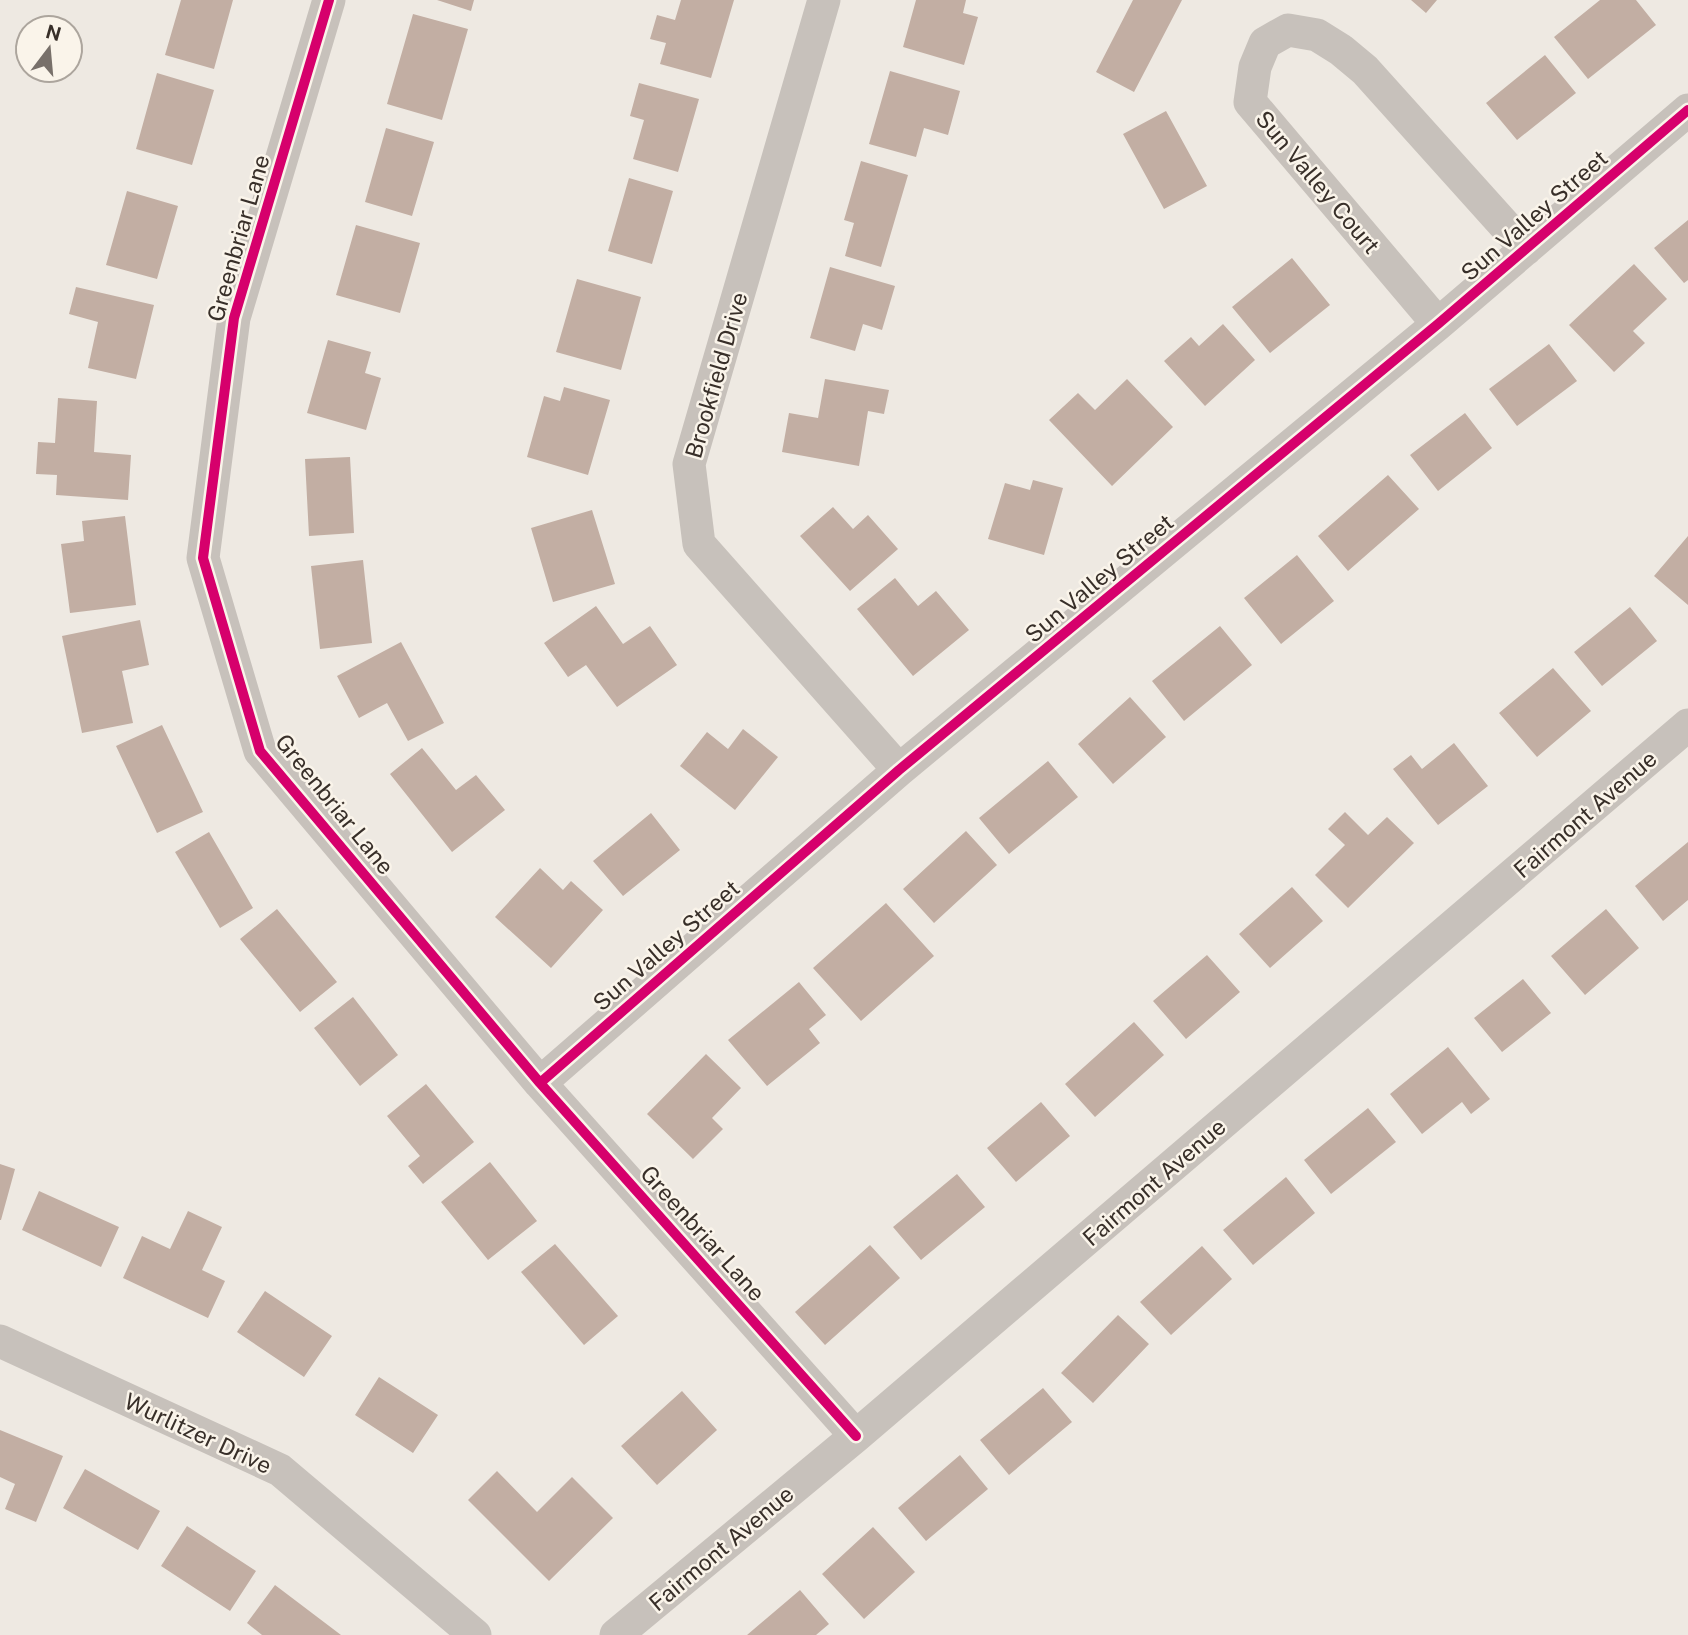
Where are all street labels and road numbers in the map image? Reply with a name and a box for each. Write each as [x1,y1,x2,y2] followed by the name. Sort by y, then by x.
[1250,105,1386,259] street label: Sun Valley Court
[1455,144,1613,286] street label: Sun Valley Street
[201,151,275,325] street label: Greenbriar Lane
[679,289,753,461] street label: Brookfield Drive
[1019,508,1179,648] street label: Sun Valley Street
[270,728,400,880] street label: Greenbriar Lane
[1508,745,1662,883] street label: Fairmont Avenue
[587,874,745,1016] street label: Sun Valley Street
[1077,1113,1231,1251] street label: Fairmont Avenue
[635,1160,771,1306] street label: Greenbriar Lane
[120,1387,276,1479] street label: Wurlitzer Drive
[643,1480,799,1616] street label: Fairmont Avenue

